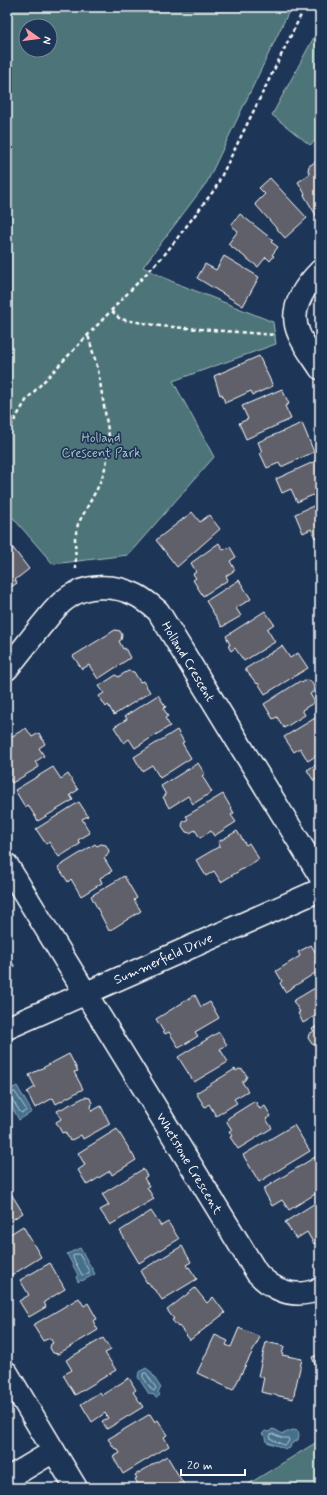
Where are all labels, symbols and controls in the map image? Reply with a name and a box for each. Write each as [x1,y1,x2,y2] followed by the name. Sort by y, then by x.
[18,18,58,58] north arrow
[39,35,54,45] text: N
[61,430,141,462] park label: Holland Crescent Park
[157,618,218,705] street label: Holland Crescent
[111,930,216,989] street label: Summerfield Drive
[152,1110,226,1218] street label: Whetstone Crescent
[181,1451,245,1477] scale bar
[187,1458,213,1474] text: 20 m

